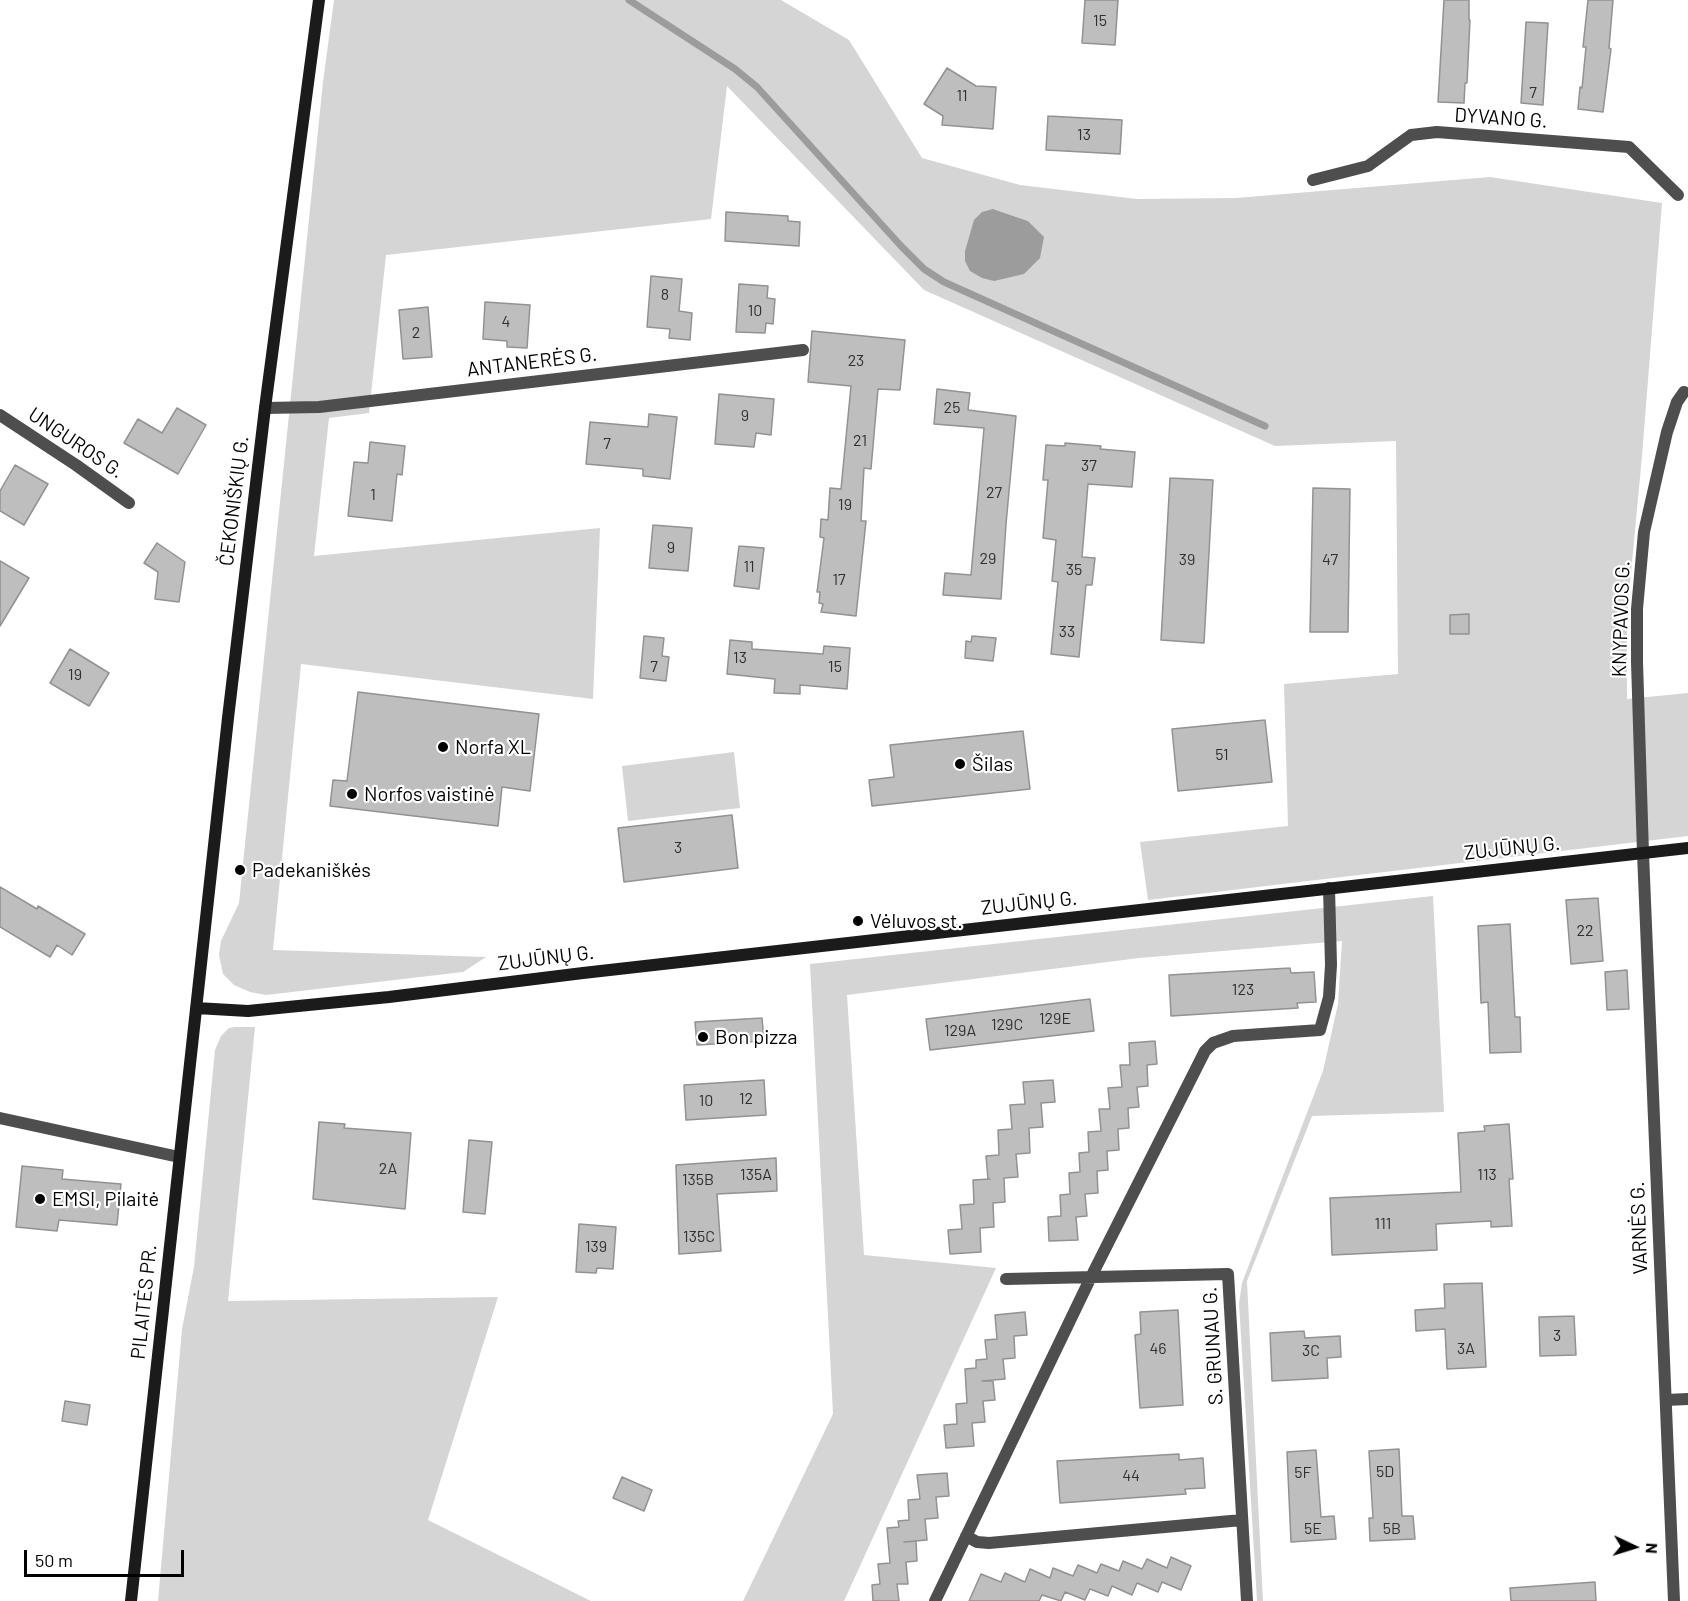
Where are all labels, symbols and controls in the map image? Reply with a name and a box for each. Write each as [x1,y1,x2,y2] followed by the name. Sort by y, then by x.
[1093,11,1107,31] house number: 15
[1529,83,1537,103] house number: 7
[956,86,968,106] house number: 11
[1454,103,1548,133] street label: DYVANO G.
[1077,125,1091,145] house number: 13
[661,285,669,305] house number: 8
[748,301,762,321] house number: 10
[502,312,510,332] house number: 4
[412,323,420,343] house number: 2
[465,342,599,382] street label: ANTANERĖS G.
[848,351,864,371] house number: 23
[944,398,960,418] house number: 25
[24,402,128,484] street label: UNGUROS G.
[741,406,749,426] house number: 9
[853,431,867,451] house number: 21
[214,434,254,568] street label: ČEKONIŠKIŲ G.
[603,434,611,454] house number: 7
[1081,456,1097,476] house number: 37
[986,483,1002,503] house number: 27
[370,485,376,505] house number: 1
[838,495,852,515] house number: 19
[667,538,675,558] house number: 9
[980,549,996,569] house number: 29
[1179,550,1195,570] house number: 39
[1322,550,1338,570] house number: 47
[743,557,755,577] house number: 11
[1066,560,1082,580] house number: 35
[1607,560,1635,678] street label: KNYPAVOS G.
[832,570,846,590] house number: 17
[1059,622,1075,642] house number: 33
[733,648,747,668] house number: 13
[650,657,658,677] house number: 7
[828,657,842,677] house number: 15
[68,665,82,685] house number: 19
[455,735,531,759] place label: Norfa XL
[436,740,450,754] marker: Norfa XL
[1215,745,1229,765] house number: 51
[972,752,1013,776] place label: Šilas
[953,757,967,771] marker: Šilas
[364,782,495,806] place label: Norfos vaistinė
[345,787,359,801] marker: Norfos vaistinė
[1463,831,1561,865] street label: ZUJŪNŲ G.
[674,838,682,858] house number: 3
[252,858,371,882] place label: Padekaniškės
[233,863,247,877] marker: Padekaniškės
[980,886,1078,920] street label: ZUJŪNŲ G.
[870,909,963,933] place label: Vėluvos st.
[851,914,865,928] marker: Vėluvos st.
[1576,921,1594,941] house number: 22
[497,940,595,976] street label: ZUJŪNŲ G.
[1232,980,1254,1000] house number: 123
[1039,1009,1071,1029] house number: 129E
[991,1015,1023,1035] house number: 129C
[944,1021,976,1041] house number: 129A
[715,1025,797,1049] place label: Bon pizza
[696,1030,710,1044] marker: Bon pizza
[739,1089,753,1109] house number: 12
[699,1091,713,1111] house number: 10
[379,1159,397,1179] house number: 2A
[740,1165,772,1185] house number: 135A
[1477,1165,1497,1185] house number: 113
[682,1170,714,1190] house number: 135B
[1625,1181,1653,1275] street label: VARNĖS G.
[52,1187,159,1211] place label: EMSI, Pilaitė
[33,1192,47,1206] marker: EMSI, Pilaitė
[1375,1214,1391,1234] house number: 111
[683,1227,715,1247] house number: 135C
[585,1237,607,1257] house number: 139
[126,1243,162,1361] street label: PILAITĖS PR.
[1198,1286,1228,1406] street label: S. GRUNAU G.
[1553,1326,1561,1346] house number: 3
[1149,1339,1167,1359] house number: 46
[1457,1339,1475,1359] house number: 3A
[1302,1341,1320,1361] house number: 3C
[1376,1462,1394,1482] house number: 5D
[1294,1463,1312,1483] house number: 5F
[1122,1466,1140,1486] house number: 44
[1604,1517,1664,1577] north arrow
[1304,1519,1322,1539] house number: 5E
[1383,1519,1401,1539] house number: 5B
[27,1538,188,1576] scale bar
[1643,1542,1662,1554] text: N
[35,1549,73,1571] text: 50 m

